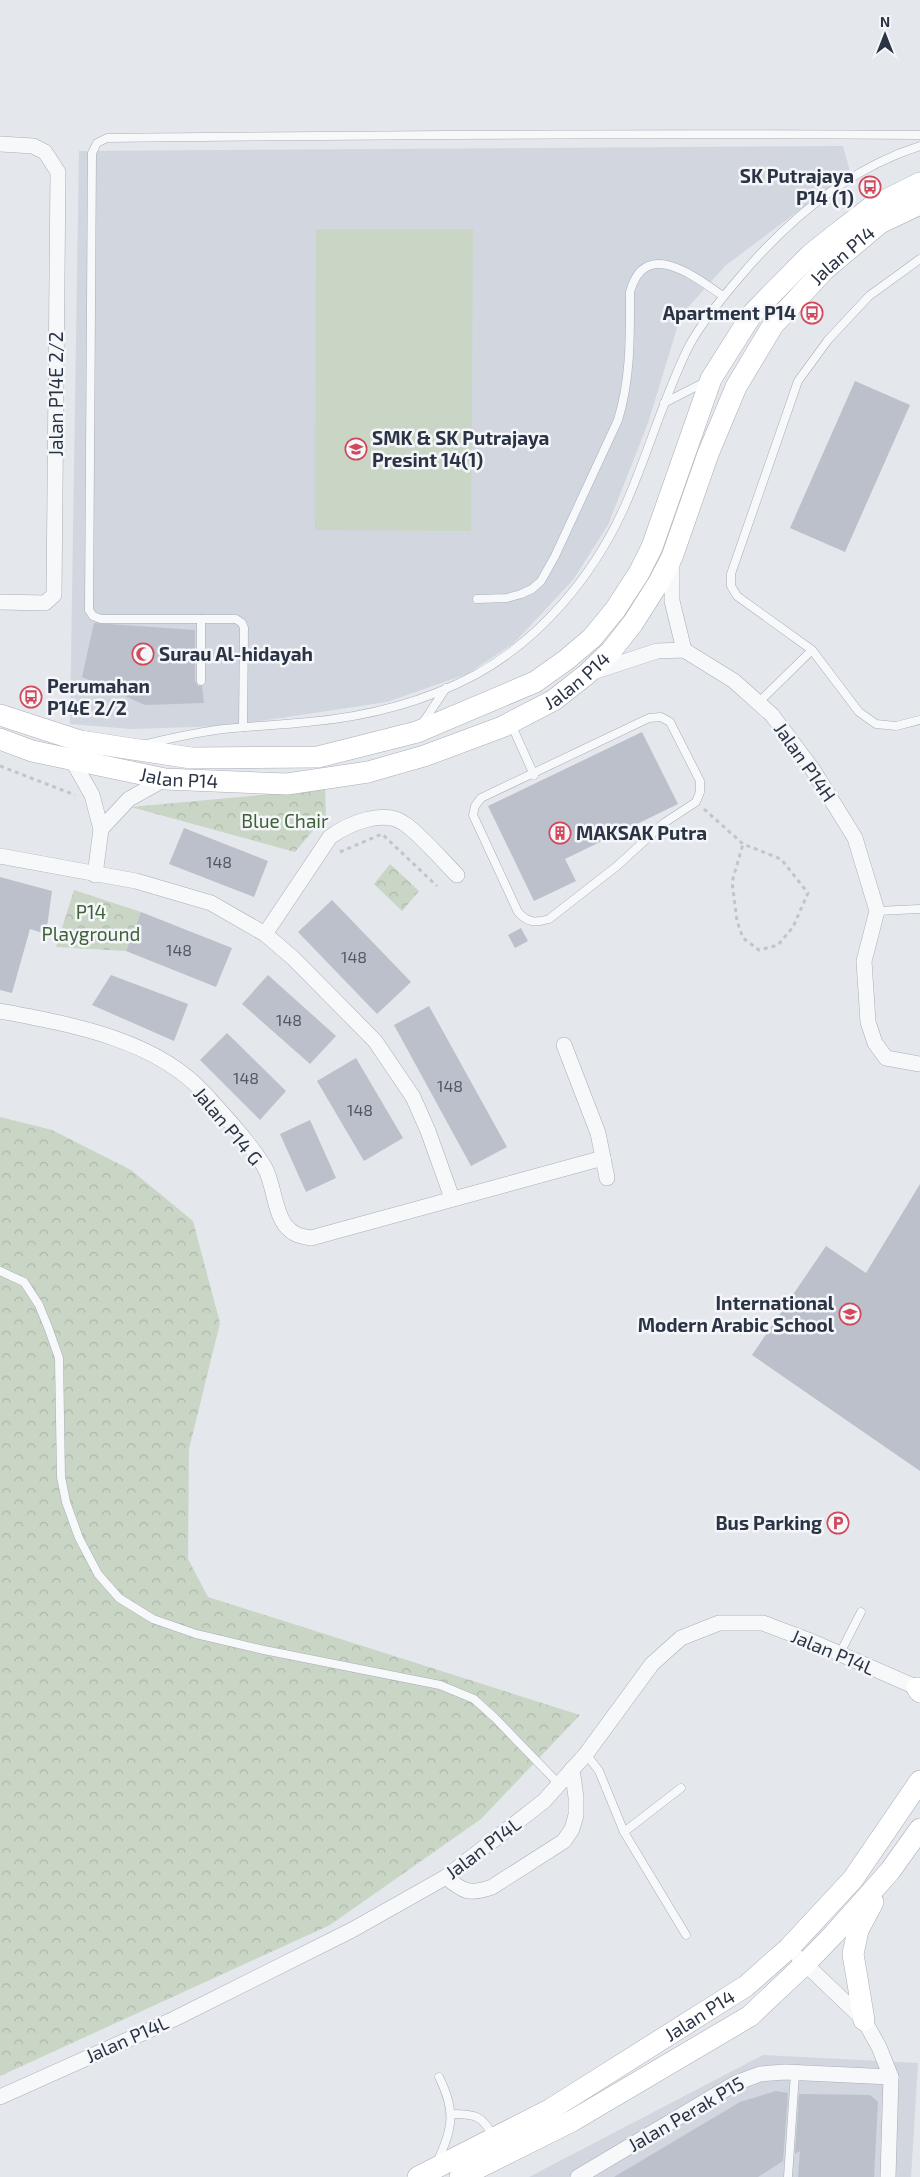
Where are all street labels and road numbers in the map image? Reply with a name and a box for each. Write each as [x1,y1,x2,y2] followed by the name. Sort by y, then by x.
[804,220,879,289] street label: Jalan P14
[44,332,67,456] street label: Jalan P14E 2/2
[540,646,614,714] street label: Jalan P14
[770,718,841,806] street label: Jalan P14H
[138,762,219,792] street label: Jalan P14
[189,1082,268,1169] street label: Jalan P14 G
[788,1624,879,1679] street label: Jalan P14L
[440,1812,525,1883] street label: Jalan P14L
[660,1984,739,2046] street label: Jalan P14
[82,2010,172,2067] street label: Jalan P14L
[624,2071,748,2156] street label: Jalan Perak P15

